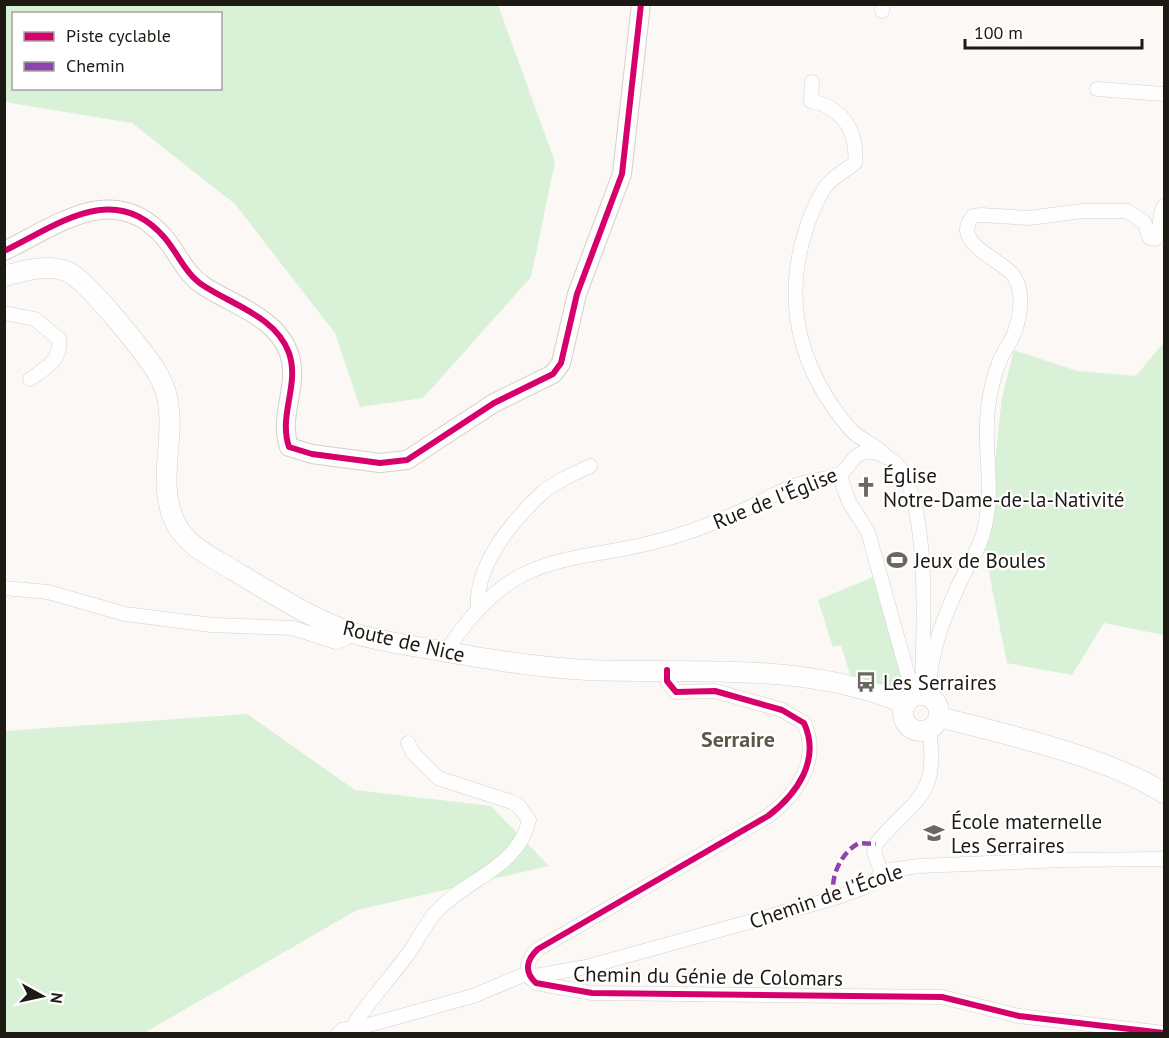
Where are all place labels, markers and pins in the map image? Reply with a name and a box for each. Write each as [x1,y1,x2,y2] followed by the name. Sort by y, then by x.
[883,462,1125,513] place label: Église Notre-Dame-de-la-Nativité
[854,475,878,499] church icon: Église Notre-Dame-de-la-Nativité
[913,547,1046,574] place label: Jeux de Boules
[885,548,909,572] sports icon: Jeux de Boules
[883,669,997,696] place label: Les Serraires
[854,670,878,694] bus stop icon: Les Serraires
[951,808,1102,859] place label: École maternelle Les Serraires
[922,821,946,845] school or university icon: École maternelle Les Serraires

